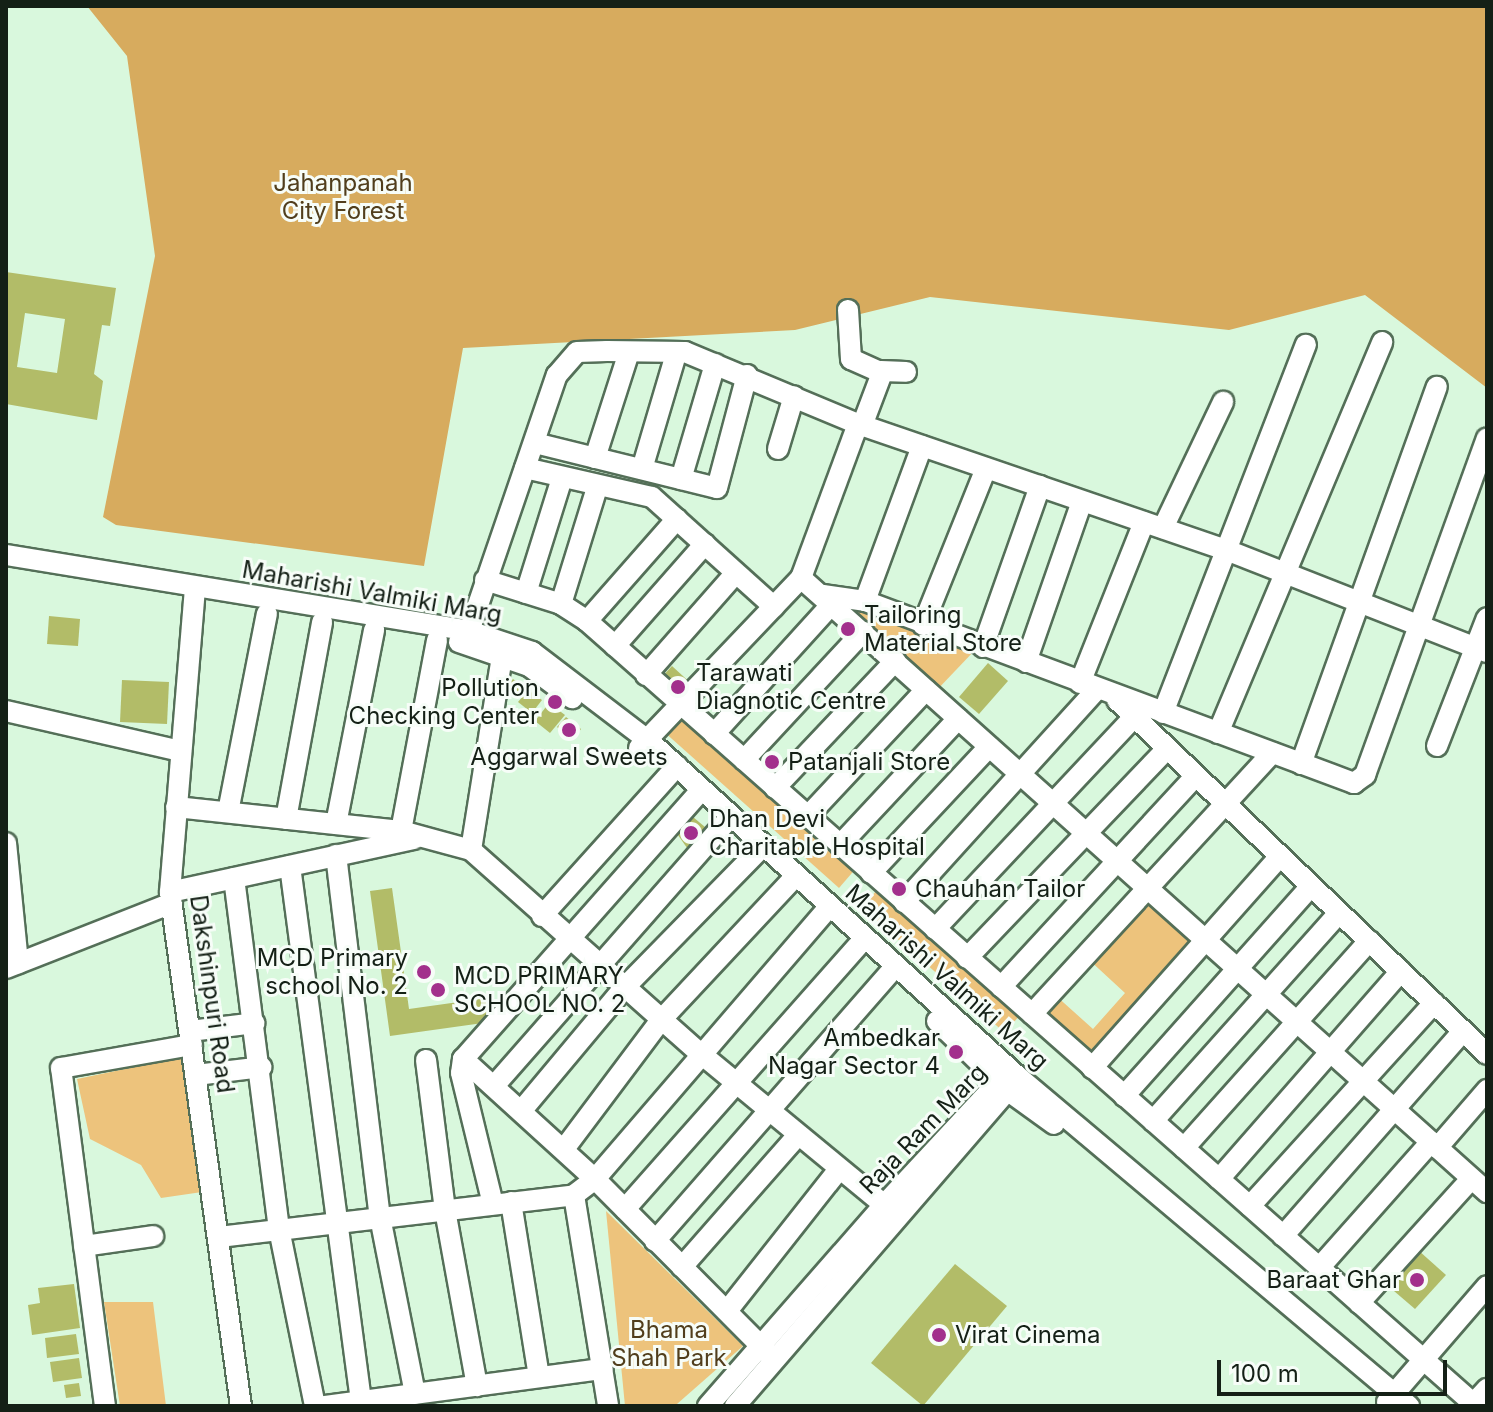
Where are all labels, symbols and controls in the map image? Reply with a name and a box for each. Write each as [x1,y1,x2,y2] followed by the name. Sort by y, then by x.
[273,169,413,225] park label: Jahanpanah City Forest
[240,555,504,629] street label: Maharishi Valmiki Marg
[864,601,1022,657] place label: Tailoring Material Store
[839,620,857,638] marker: Tailoring Material Store
[696,659,886,715] place label: Tarawati Diagnotic Centre
[349,674,539,730] place label: Pollution Checking Center
[667,676,689,698] marker: Tarawati Diagnotic Centre
[546,693,564,711] marker: Pollution Checking Center
[560,721,578,739] marker: Aggarwal Sweets
[470,743,668,771] place label: Aggarwal Sweets
[788,748,950,776] place label: Patanjali Store
[763,753,781,771] marker: Patanjali Store
[709,805,925,861] place label: Dhan Devi Charitable Hospital
[680,822,702,844] marker: Dhan Devi Charitable Hospital
[915,875,1085,903] place label: Chauhan Tailor
[840,878,1054,1076] street label: Maharishi Valmiki Marg
[890,880,908,898] marker: Chauhan Tailor
[184,893,240,1095] street label: Dakshinpuri Road
[257,944,408,1000] place label: MCD Primary school No. 2
[454,962,625,1018] place label: MCD PRIMARY SCHOOL NO. 2
[415,963,433,981] marker: MCD Primary school No. 2
[429,981,447,999] marker: MCD PRIMARY SCHOOL NO. 2
[768,1024,940,1080] place label: Ambedkar Nagar Sector 4
[947,1043,965,1061] marker: Ambedkar Nagar Sector 4
[854,1058,992,1200] street label: Raja Ram Marg
[1267,1266,1401,1294] place label: Baraat Ghar
[1408,1271,1426,1289] marker: Baraat Ghar
[611,1316,727,1372] park label: Bhama Shah Park
[955,1321,1100,1349] place label: Virat Cinema
[930,1326,948,1344] marker: Virat Cinema
[1221,1344,1451,1394] scale bar
[1231,1359,1299,1388] text: 100 m

